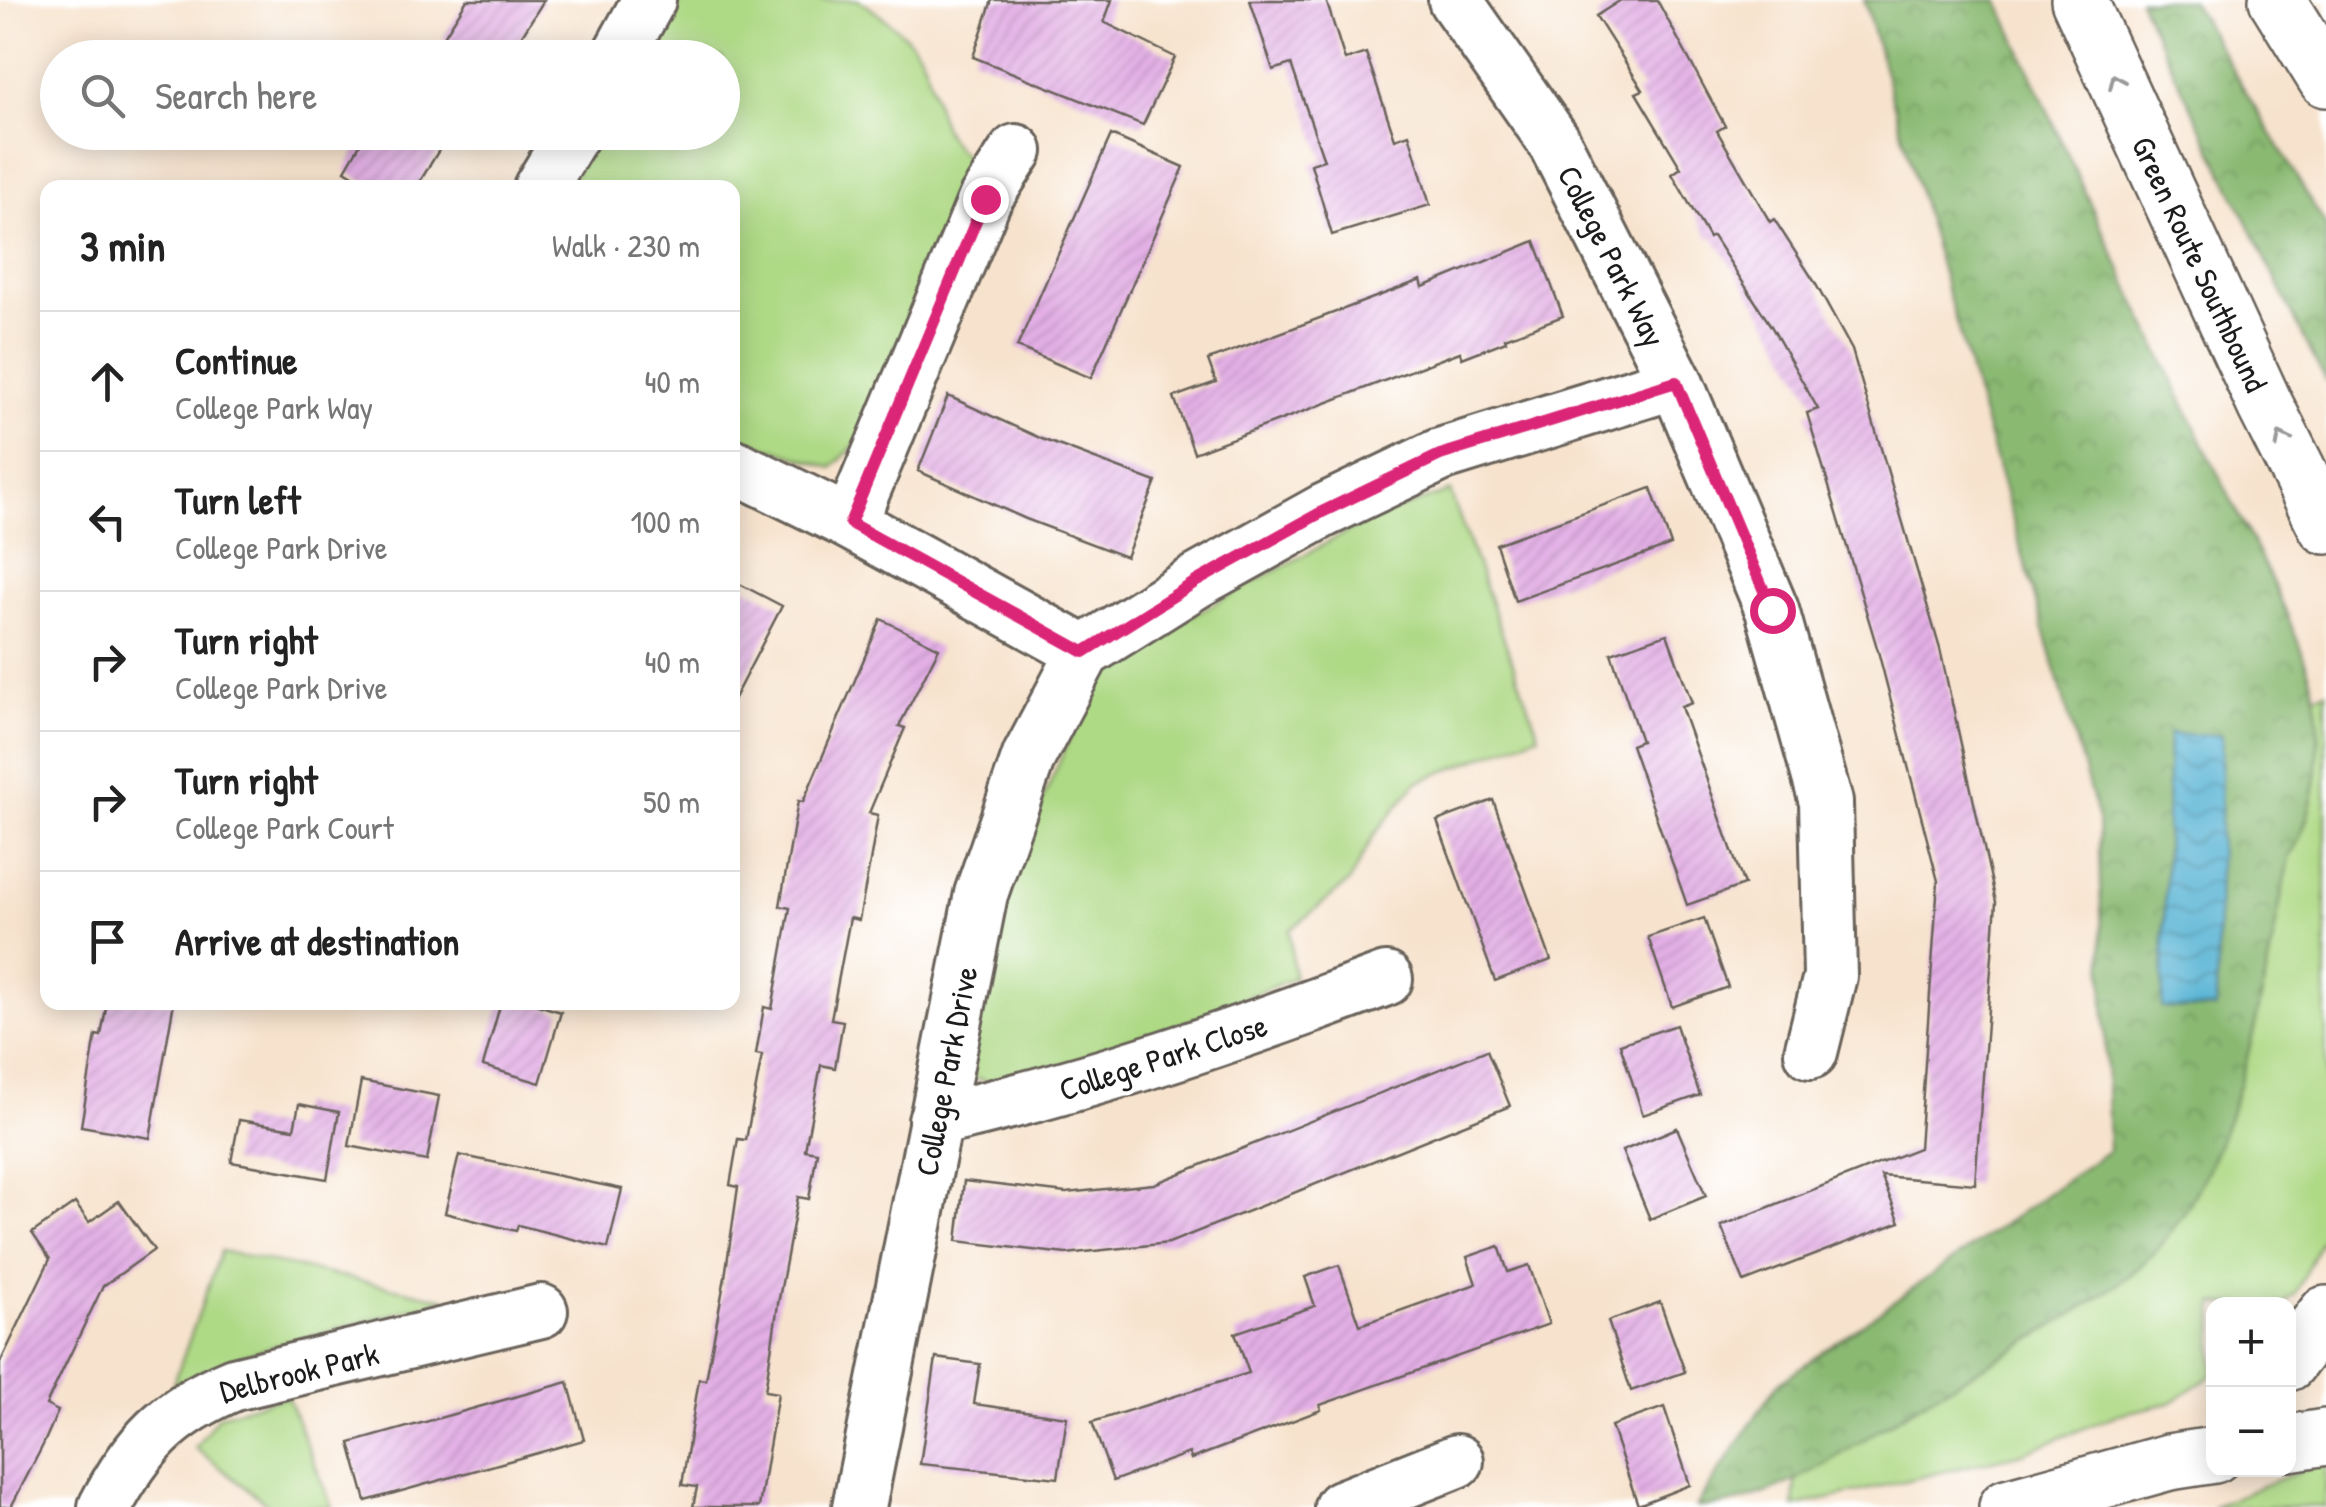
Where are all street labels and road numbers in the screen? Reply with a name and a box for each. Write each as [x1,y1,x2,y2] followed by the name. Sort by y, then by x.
[2122,129,2278,399] street label: Green Route Southbound
[1548,158,1676,354] street label: College Park Way
[905,962,987,1179] street label: College Park Drive
[1054,1003,1273,1111] street label: College Park Close
[215,1332,383,1412] street label: Delbrook Park

